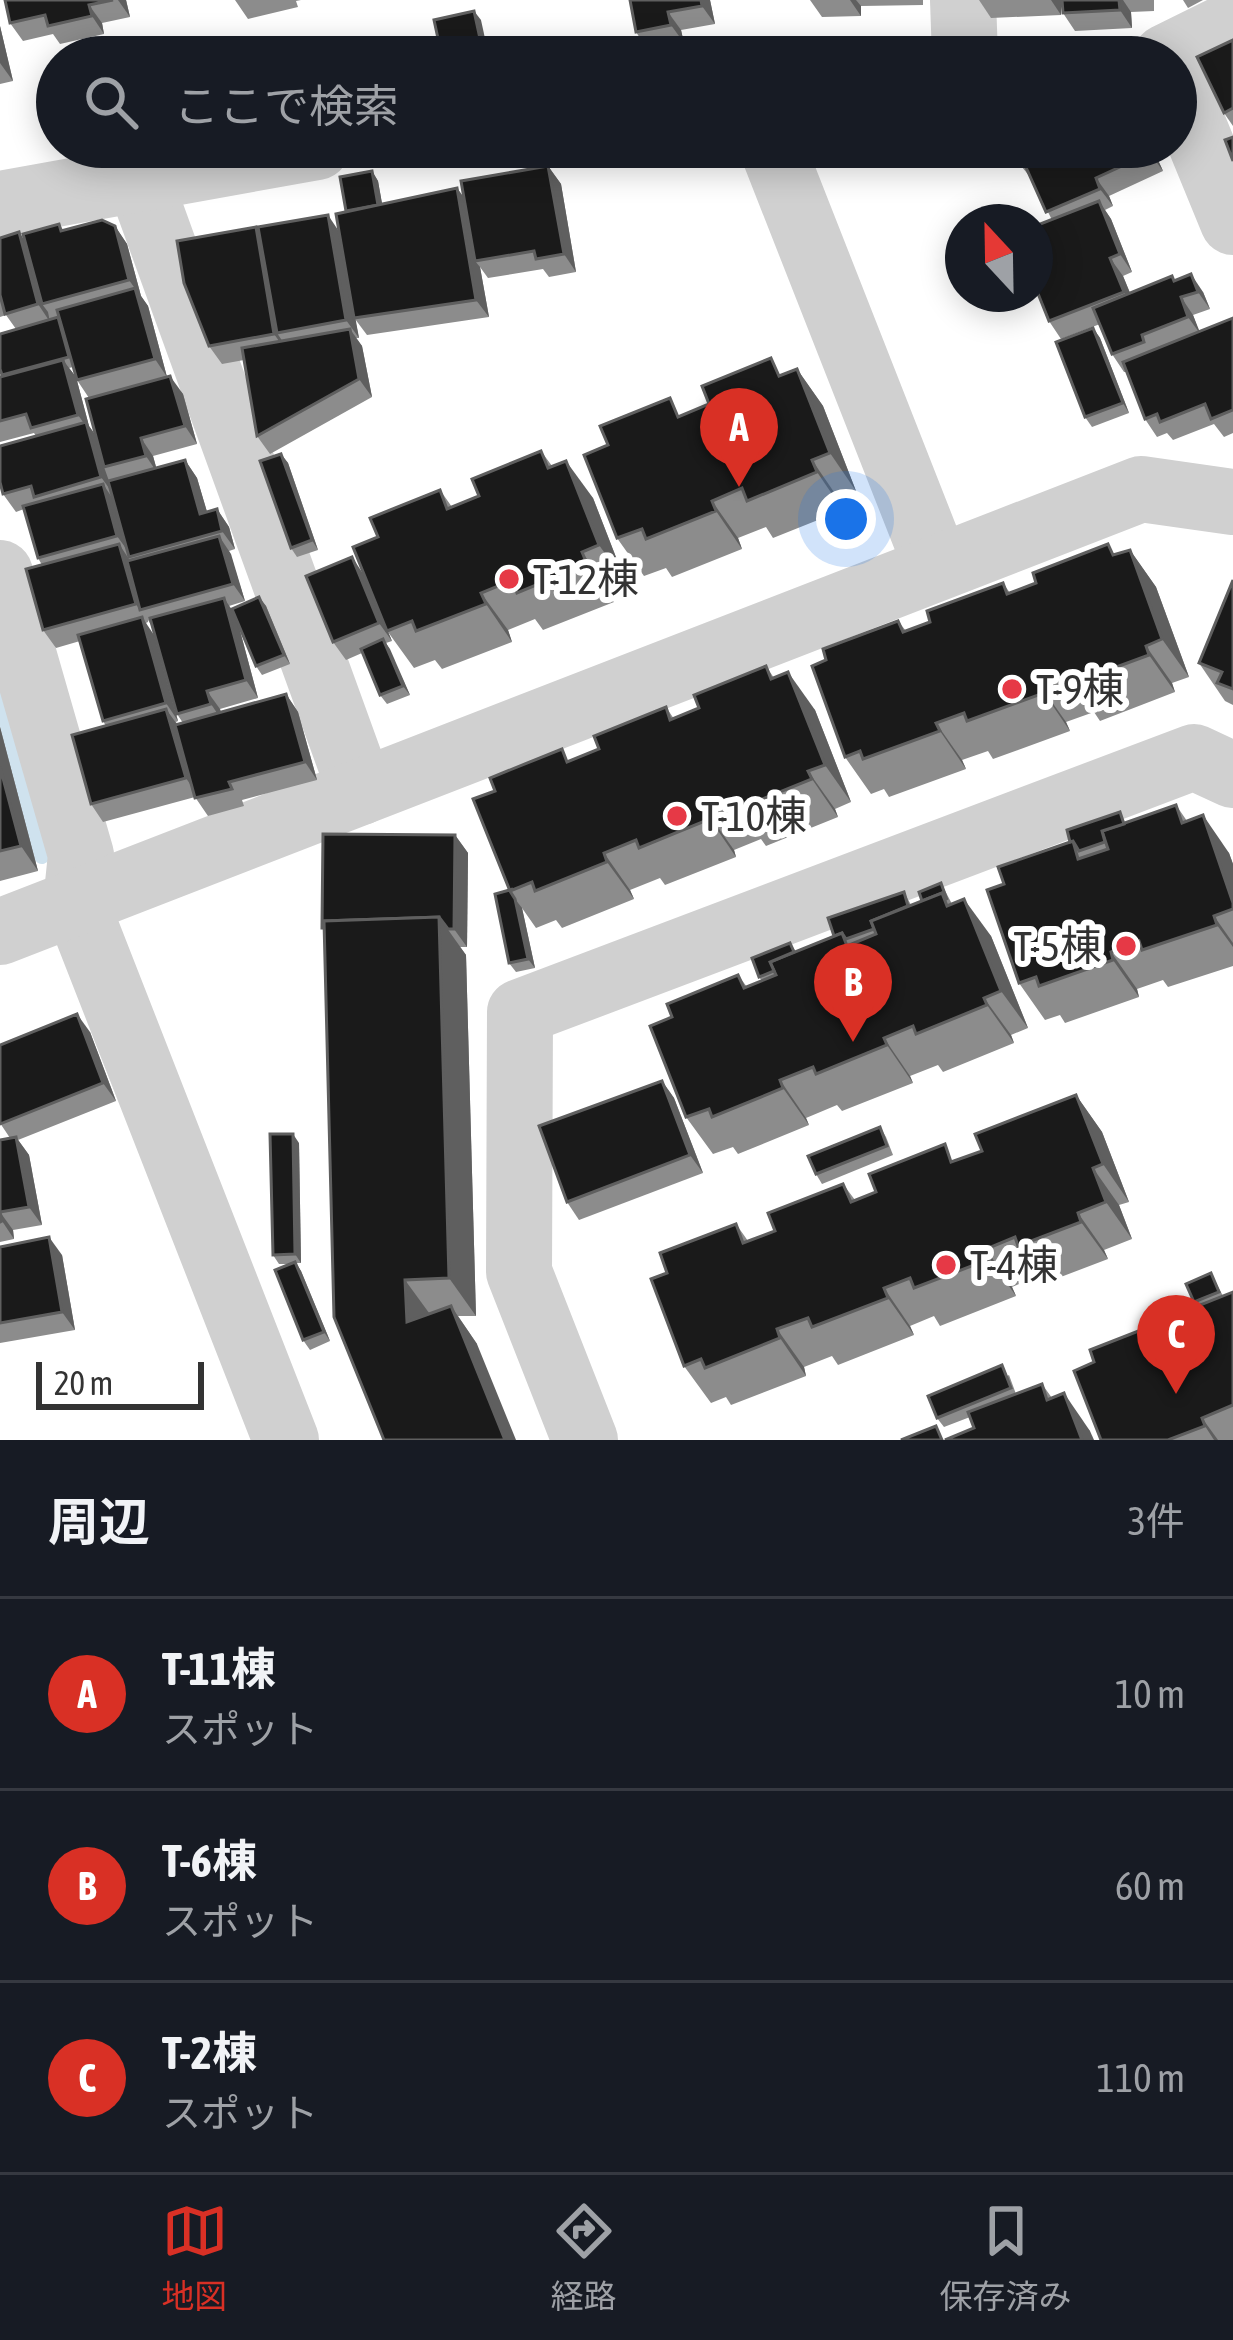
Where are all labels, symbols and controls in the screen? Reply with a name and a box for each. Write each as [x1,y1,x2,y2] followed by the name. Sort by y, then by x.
[36,36,1197,168] search box
[78,69,144,135] icon: search
[174,80,399,132] text: ここで検索
[945,204,1053,312] north arrow
[700,388,778,487] pin: A
[816,489,876,549] your location
[533,555,639,603] place label: T-12棟
[496,566,522,592] marker: T-12棟
[1036,665,1125,713] place label: T-9棟
[999,676,1025,702] marker: T-9棟
[701,792,807,840] place label: T-10棟
[664,803,690,829] marker: T-10棟
[1013,922,1102,970] place label: T-5棟
[1113,933,1139,959] marker: T-5棟
[814,943,892,1042] pin: B
[970,1241,1059,1289] place label: T-4棟
[933,1252,959,1278] marker: T-4棟
[1137,1295,1215,1394] pin: C
[36,1356,204,1409] scale bar
[54,1364,113,1402] text: 20 m
[48,1492,150,1551] text: 周辺
[1128,1499,1185,1543] text: 3件
[162,1643,276,1695] text: T-11棟
[77,1672,97,1716] text: A
[1115,1672,1185,1716] text: 10 m
[162,1707,318,1751] text: スポット
[162,1835,257,1887] text: T-6棟
[78,1864,96,1908] text: B
[1115,1864,1185,1908] text: 60 m
[162,1899,318,1943] text: スポット
[162,2027,257,2079] text: T-2棟
[78,2056,96,2100] text: C
[1097,2056,1185,2100] text: 110 m
[162,2091,318,2135] text: スポット
[162,2198,228,2318] tab: 地図
[551,2198,617,2318] tab: 経路
[940,2198,1072,2318] tab: 保存済み

